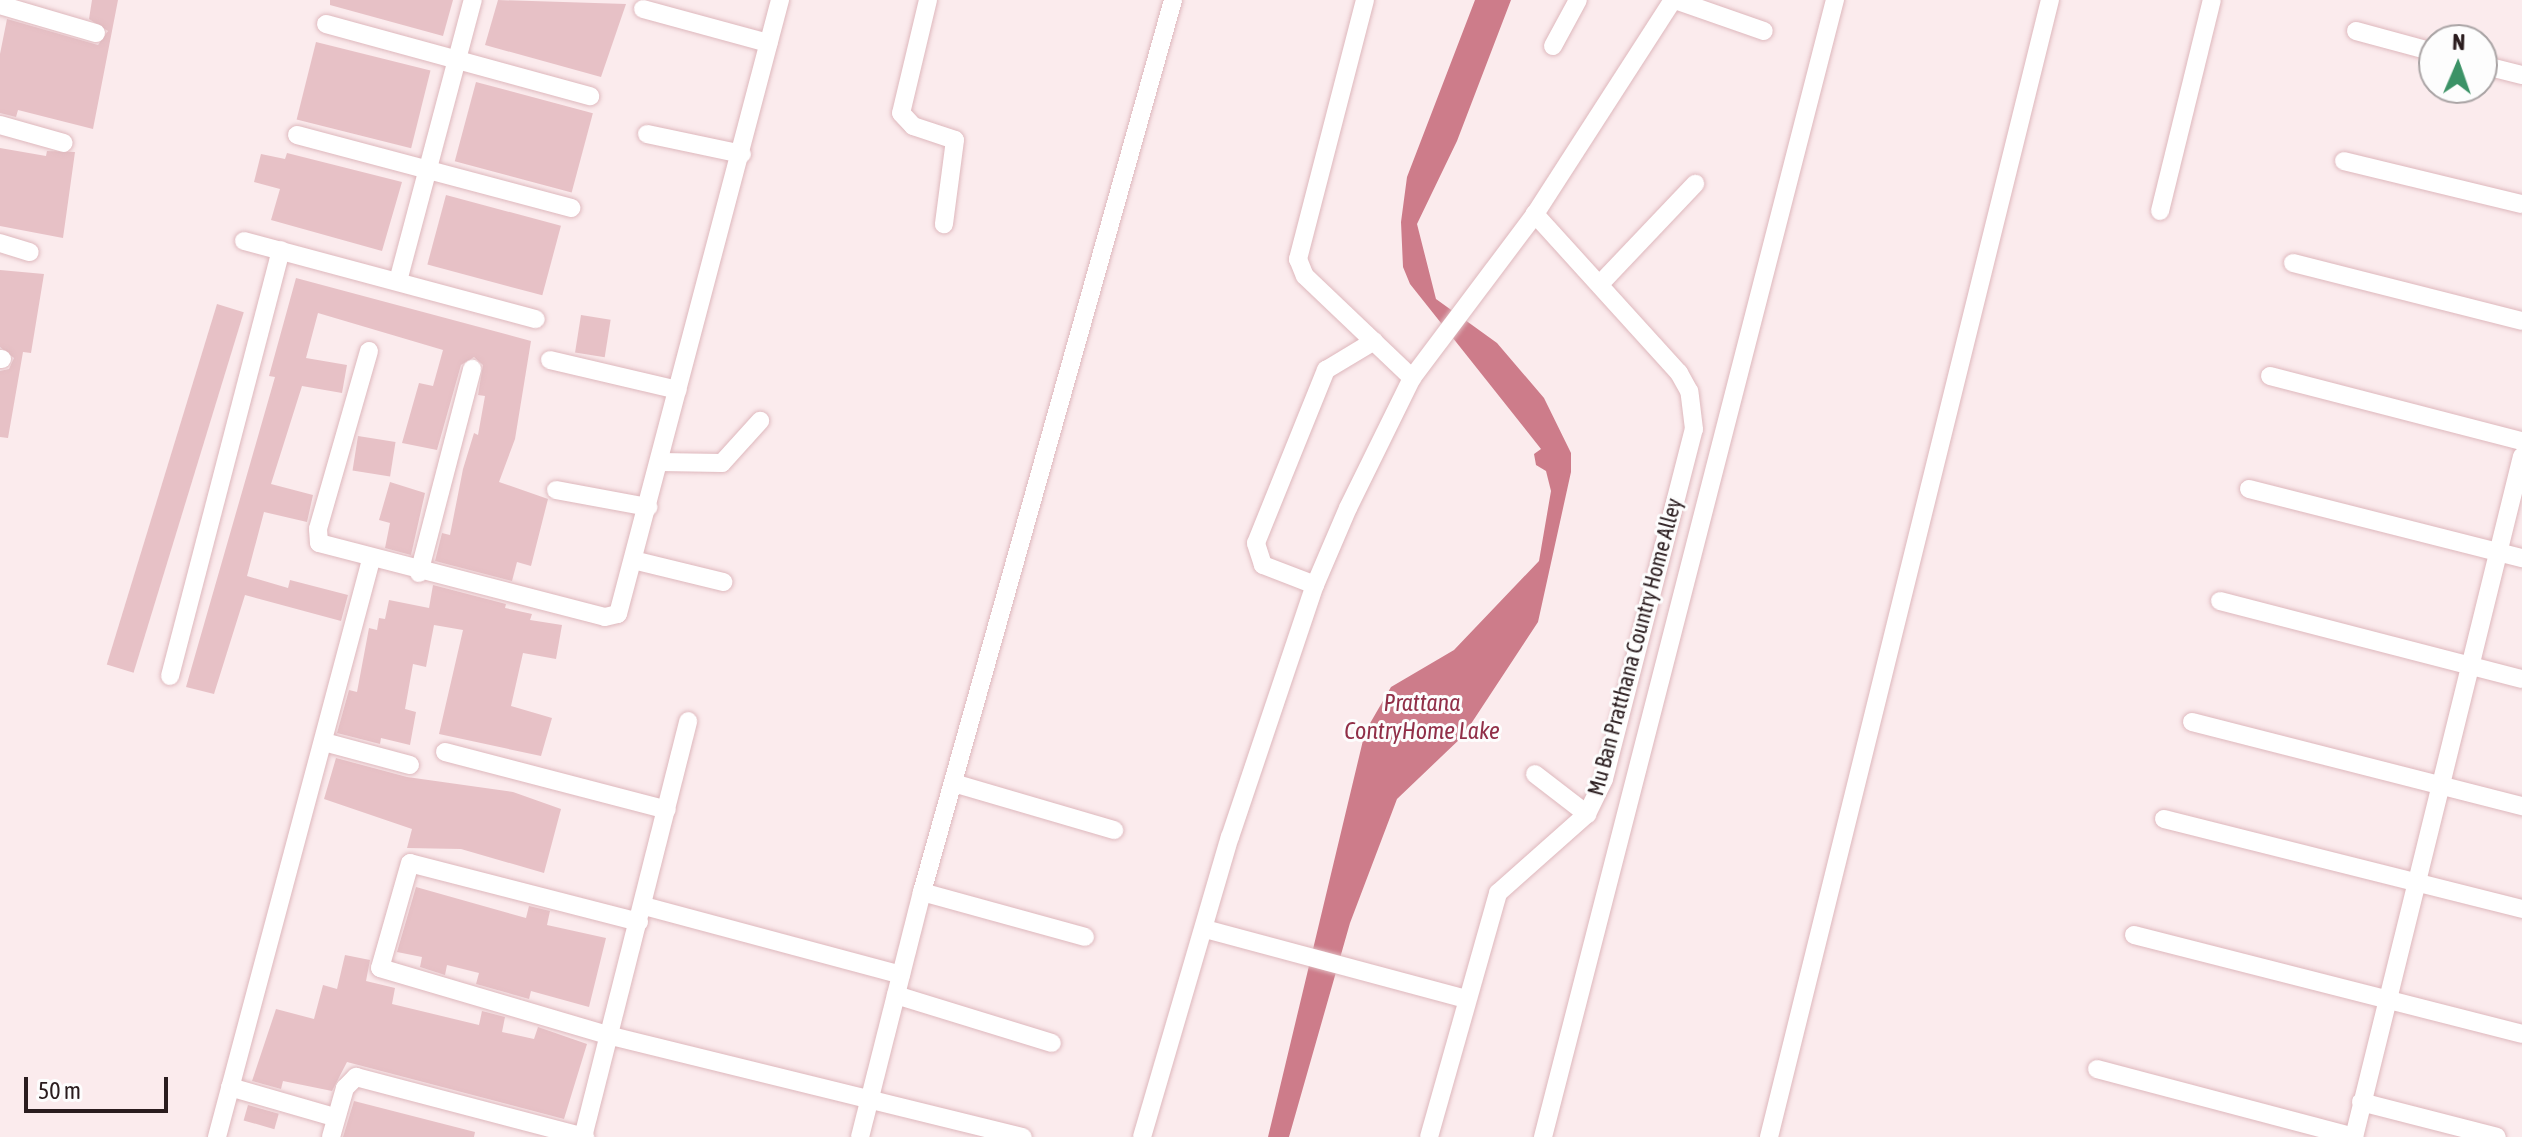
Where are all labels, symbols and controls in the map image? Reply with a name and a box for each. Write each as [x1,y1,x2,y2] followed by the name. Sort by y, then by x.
[2418,24,2498,104] north arrow
[2452,29,2466,55] text: N
[1583,495,1687,799] street label: Mu Ban Pratthana Country Home Alley
[1344,689,1500,745] water label: Prattana ContryHome Lake
[28,1061,172,1111] scale bar
[38,1077,81,1104] text: 50 m

